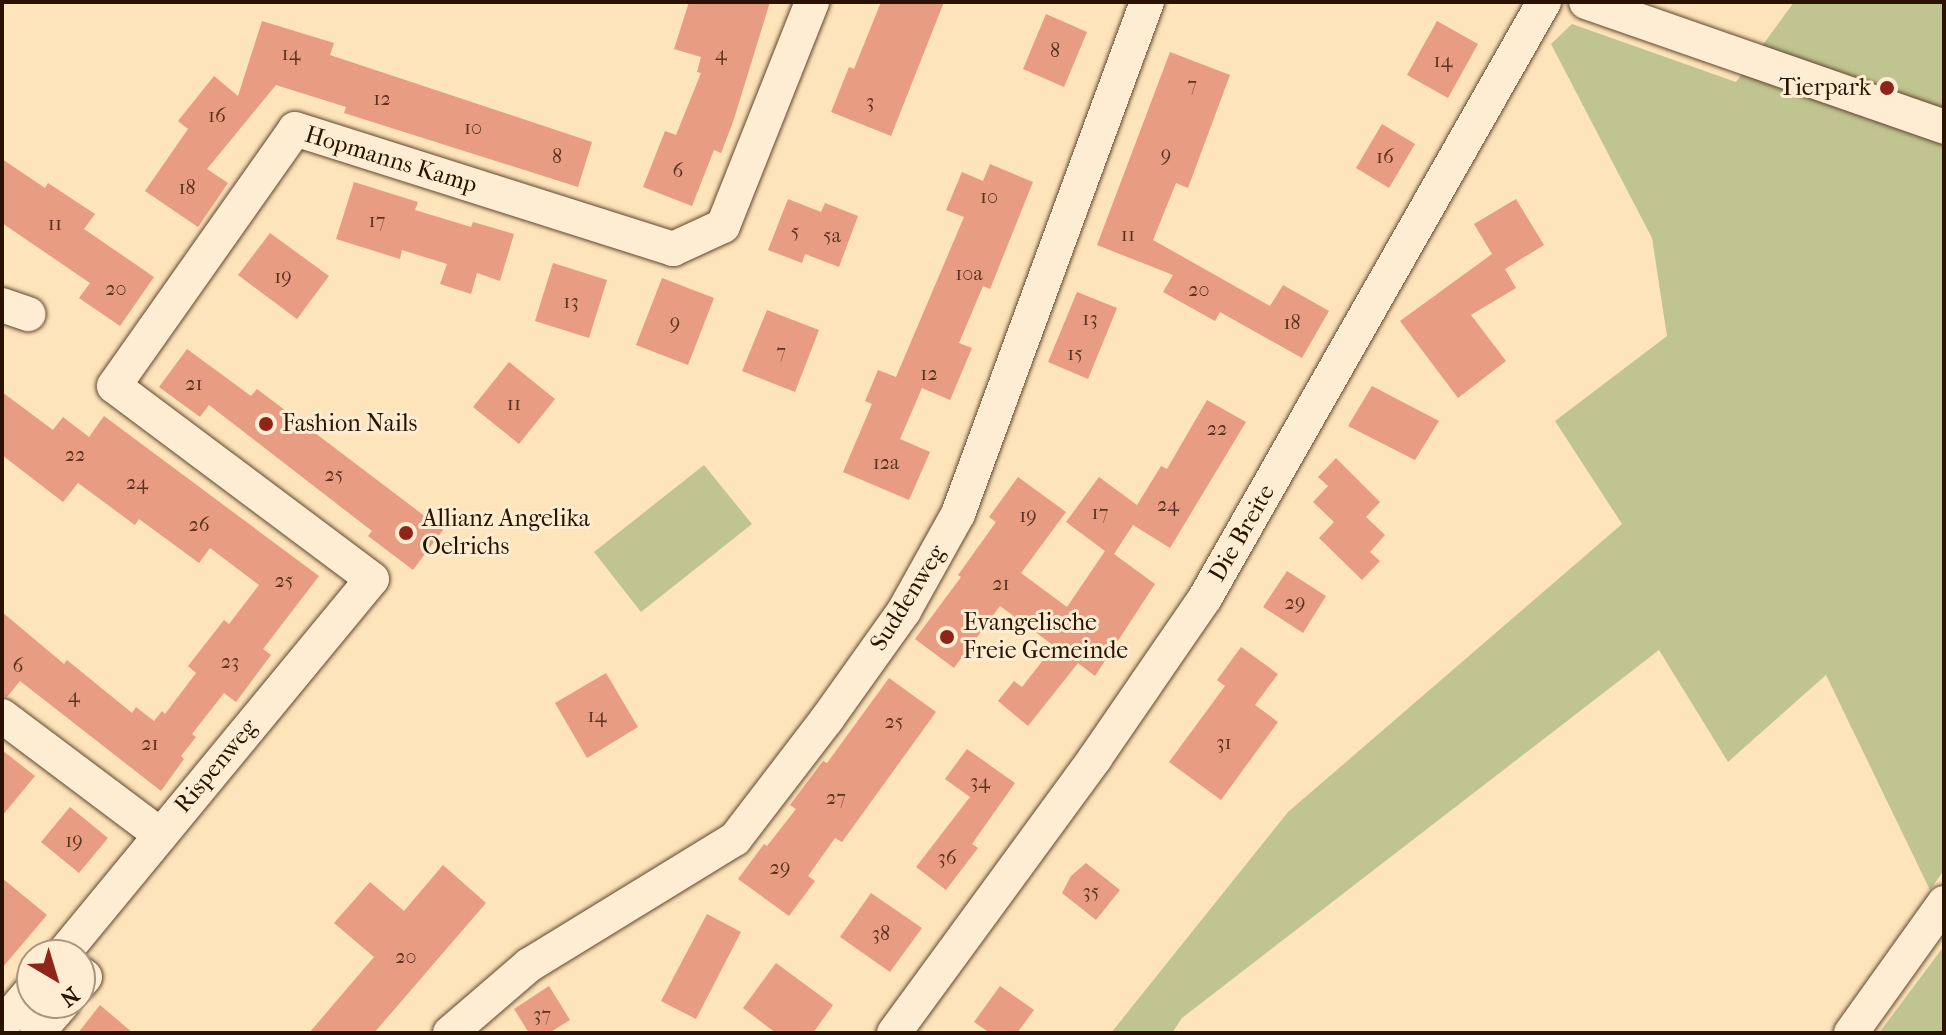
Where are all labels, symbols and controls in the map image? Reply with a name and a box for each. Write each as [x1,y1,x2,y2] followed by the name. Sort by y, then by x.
[1050,38,1060,62] house number: 8
[282,41,300,65] house number: 14
[715,41,727,65] house number: 4
[1434,48,1452,72] house number: 14
[1187,72,1197,96] house number: 7
[1779,74,1871,102] place label: Tierpark
[1878,79,1896,97] marker: Tierpark
[373,86,391,110] house number: 12
[866,89,874,113] house number: 3
[208,103,226,127] house number: 16
[464,115,482,139] house number: 10
[301,120,481,200] street label: Hopmanns Kamp
[1161,142,1171,166] house number: 9
[552,144,562,168] house number: 8
[1376,144,1394,168] house number: 16
[673,158,683,182] house number: 6
[178,175,196,199] house number: 18
[980,184,998,208] house number: 10
[369,208,385,232] house number: 17
[48,211,62,235] house number: 11
[791,219,799,243] house number: 5
[1121,222,1135,246] house number: 11
[823,223,841,247] house number: 5a
[955,261,983,285] house number: 10a
[274,264,292,288] house number: 19
[105,276,127,300] house number: 20
[1188,277,1210,301] house number: 20
[563,289,579,313] house number: 13
[1082,306,1098,330] house number: 13
[670,310,680,334] house number: 9
[1283,310,1301,334] house number: 18
[776,339,786,363] house number: 7
[1067,341,1083,365] house number: 15
[920,361,938,385] house number: 12
[185,371,203,395] house number: 21
[507,391,521,415] house number: 11
[282,410,417,438] place label: Fashion Nails
[257,415,275,433] marker: Fashion Nails
[1207,416,1227,440] house number: 22
[65,442,85,466] house number: 22
[873,450,899,474] house number: 12a
[325,462,343,486] house number: 25
[126,470,148,494] house number: 24
[1203,479,1281,587] street label: Die Breite
[1157,492,1179,516] house number: 24
[1092,500,1108,524] house number: 17
[1019,503,1037,527] house number: 19
[422,505,590,561] place label: Allianz Angelika Oelrichs
[188,512,210,536] house number: 26
[397,524,415,542] marker: Allianz Angelika Oelrichs
[864,540,952,656] street label: Suddenweg
[275,568,293,592] house number: 25
[992,571,1010,595] house number: 21
[1285,590,1305,614] house number: 29
[963,609,1128,665] place label: Evangelische Freie Gemeinde
[938,628,956,646] marker: Evangelische Freie Gemeinde
[221,649,239,673] house number: 23
[13,653,23,677] house number: 6
[68,683,80,707] house number: 4
[588,703,606,727] house number: 14
[885,709,903,733] house number: 25
[168,713,264,819] street label: Rispenweg
[1216,730,1232,754] house number: 31
[141,731,159,755] house number: 21
[970,769,990,793] house number: 34
[826,785,846,809] house number: 27
[65,828,83,852] house number: 19
[937,845,957,869] house number: 36
[770,855,790,879] house number: 29
[1083,879,1099,903] house number: 35
[872,921,890,945] house number: 38
[16,939,96,1019] north arrow
[395,944,417,968] house number: 20
[55,981,84,1012] text: N
[533,1002,551,1026] house number: 37

